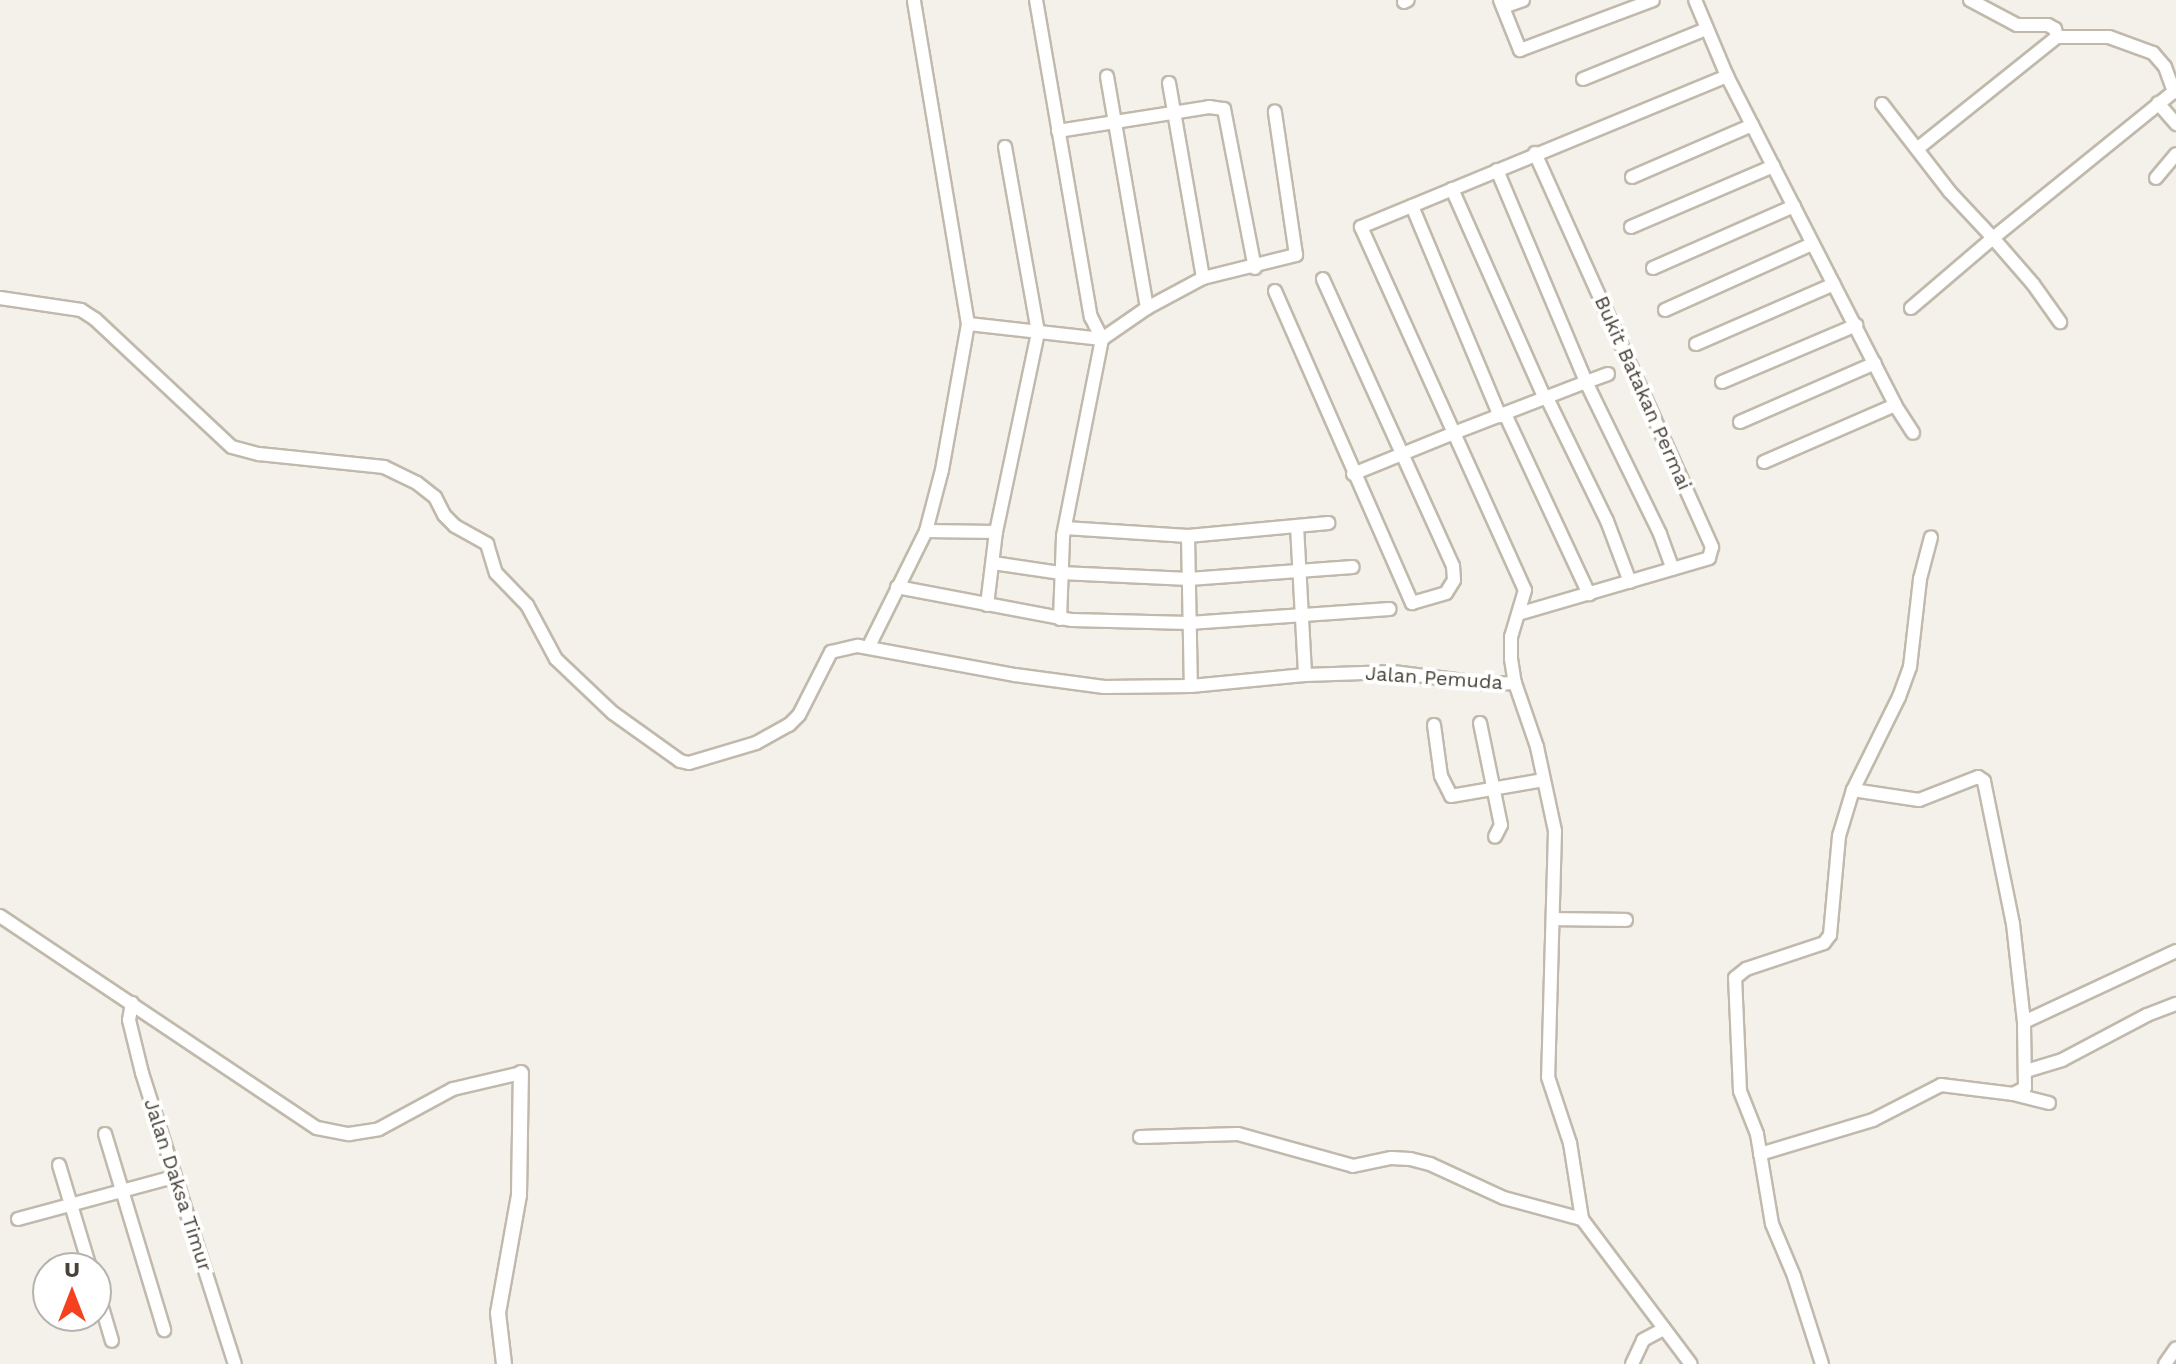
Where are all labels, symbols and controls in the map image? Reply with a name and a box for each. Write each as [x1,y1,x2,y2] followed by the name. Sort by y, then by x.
[1589,292,1697,494] street label: Bukit Batakan Permai
[1364,661,1504,695] street label: Jalan Pemuda
[139,1095,217,1275] street label: Jalan Daksa Timur
[32,1252,112,1332] north arrow
[64,1257,80,1282] text: U

